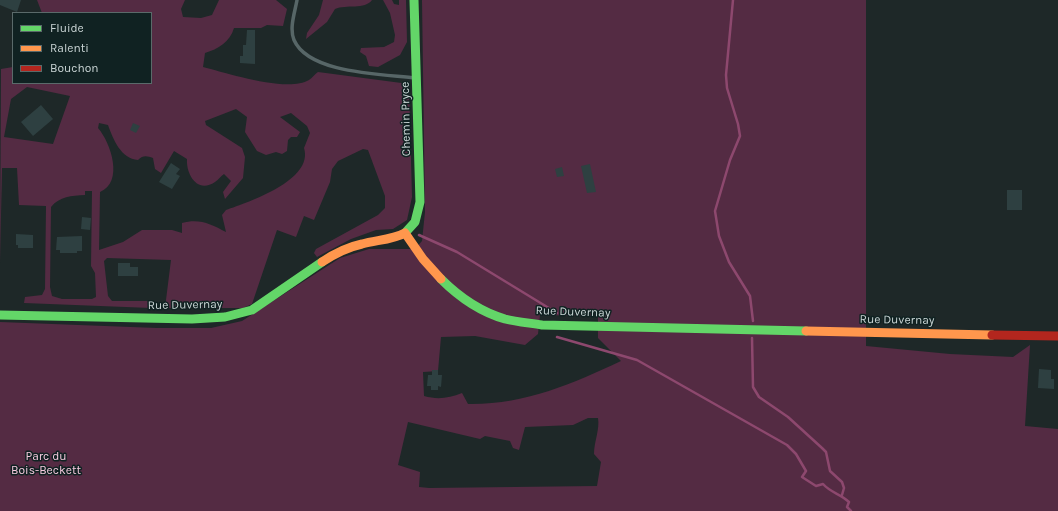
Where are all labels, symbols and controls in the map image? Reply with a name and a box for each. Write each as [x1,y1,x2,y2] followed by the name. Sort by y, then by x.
[12,12,152,84] legend
[50,21,84,35] text: Fluide
[50,41,89,55] text: Ralenti
[50,61,99,75] text: Bouchon
[398,82,414,156] street label: Chemin Pryce
[147,297,223,313] street label: Rue Duvernay
[535,303,611,321] street label: Rue Duvernay
[859,312,935,328] street label: Rue Duvernay
[11,450,81,478] park label: Parc du Bois-Beckett

